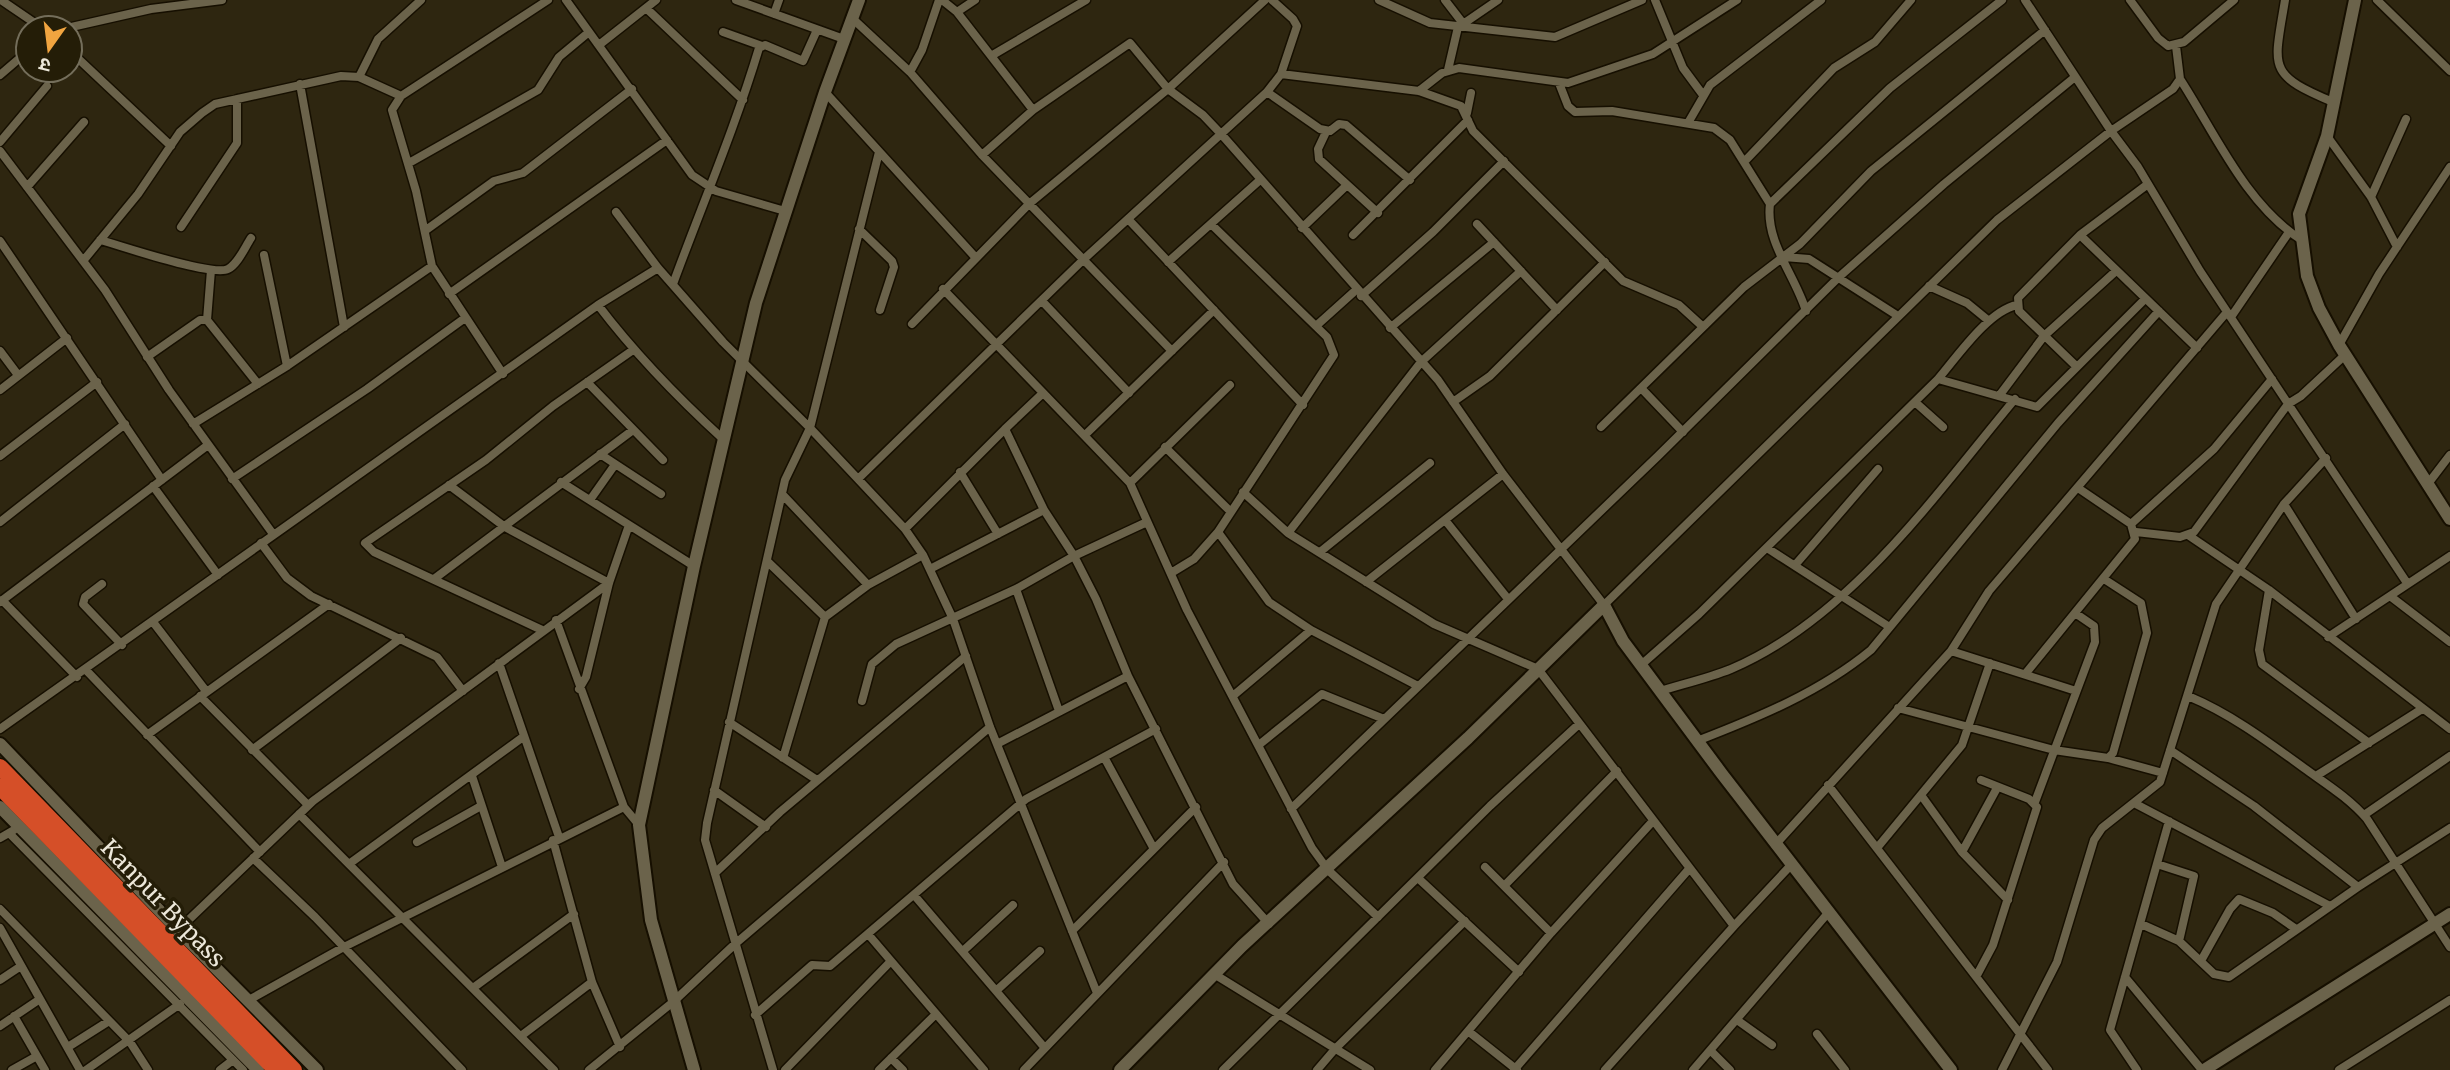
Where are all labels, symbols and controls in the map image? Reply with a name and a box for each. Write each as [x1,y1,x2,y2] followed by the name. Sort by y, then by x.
[14,14,84,84] north arrow
[36,52,53,78] text: उ
[95,833,232,972] street label: Kanpur Bypass

